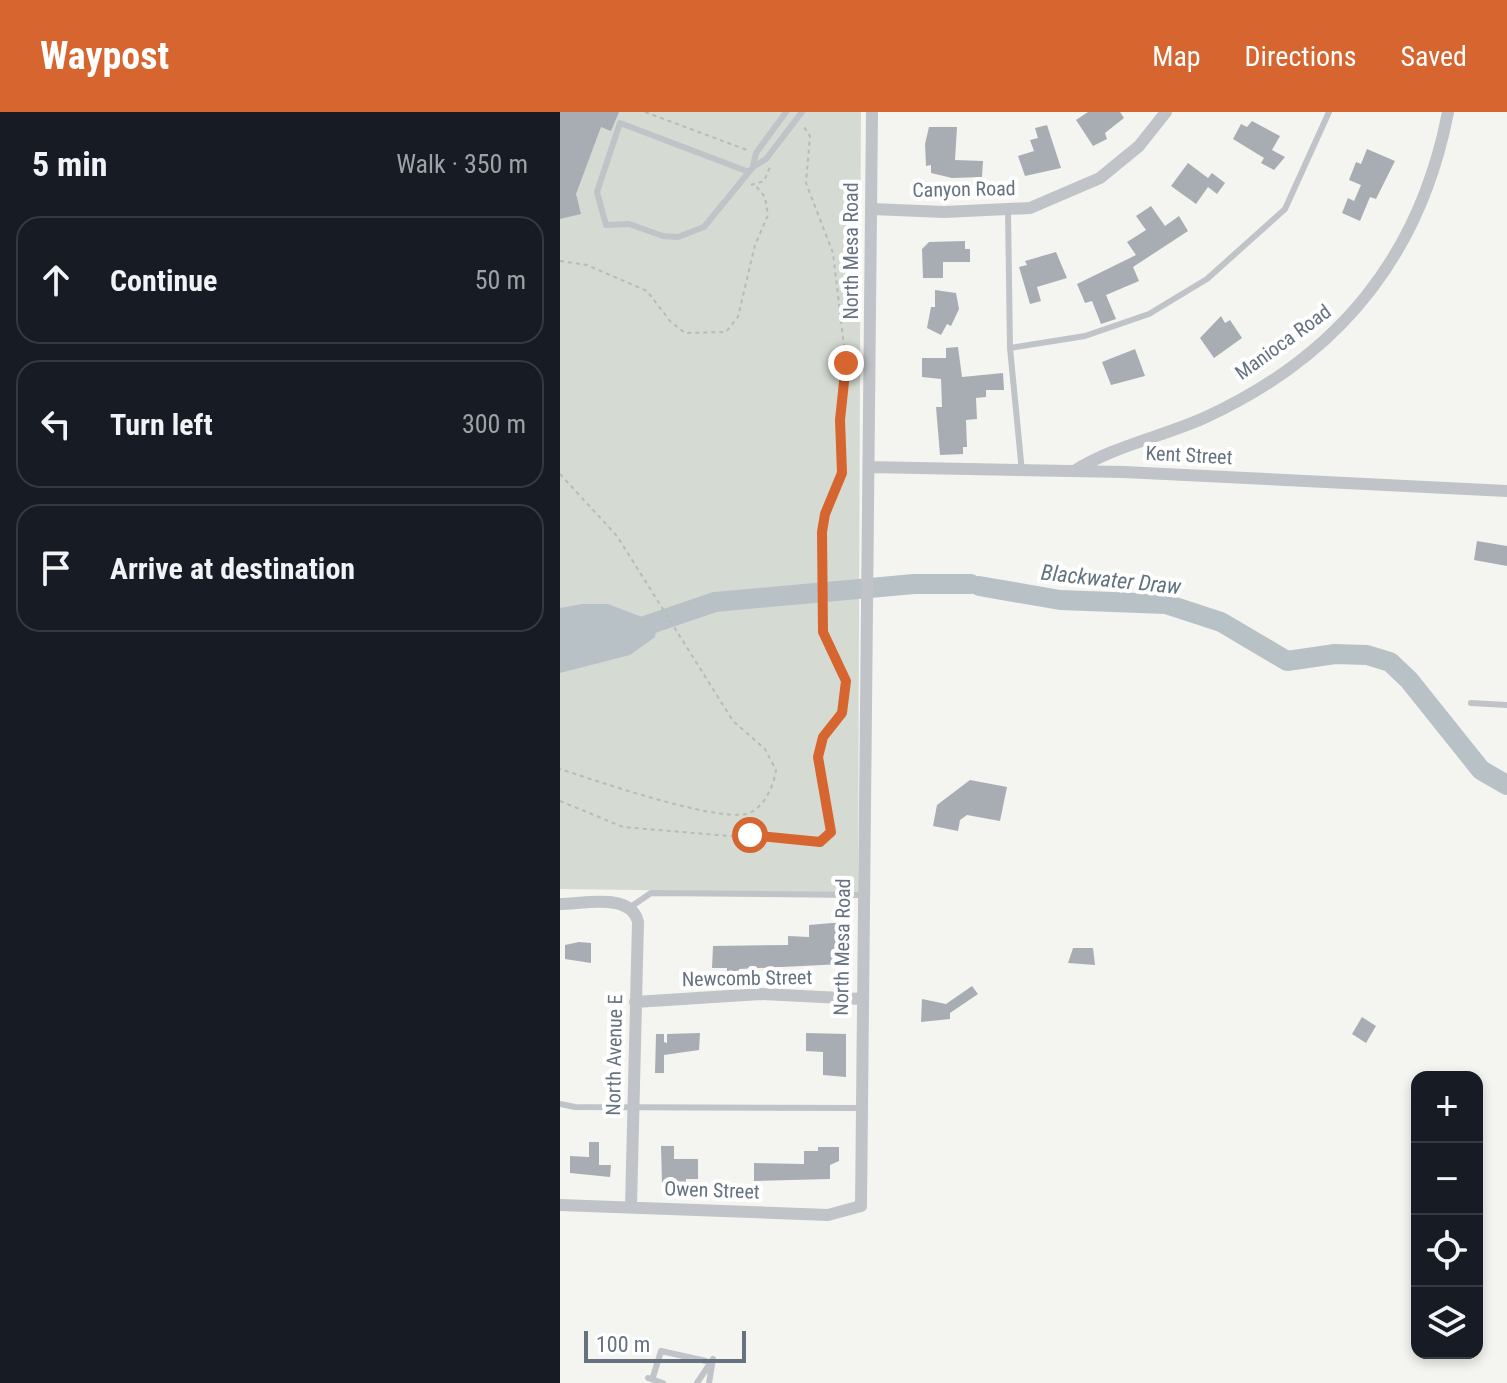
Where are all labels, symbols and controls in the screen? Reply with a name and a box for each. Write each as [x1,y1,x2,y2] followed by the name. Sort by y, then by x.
[40,34,169,78] text: Waypost
[1152,40,1201,73] text: Map
[1245,40,1356,73] text: Directions
[1400,40,1467,73] text: Saved
[32,144,108,184] text: 5 min
[396,149,528,179] text: Walk · 350 m
[912,176,1016,202] street label: Canyon Road
[839,182,863,320] street label: North Mesa Road
[34,258,78,302] icon: ahead
[110,263,217,298] text: Continue
[475,265,526,295] text: 50 m
[1230,299,1336,385] street label: Manioca Road
[828,345,864,381] route end
[34,402,78,446] icon: left
[110,407,213,442] text: Turn left
[462,409,526,439] text: 300 m
[1145,441,1233,469] street label: Kent Street
[34,546,78,590] icon: arrive
[110,551,355,586] text: Arrive at destination
[1040,560,1183,599] water label: Blackwater Draw
[732,817,768,853] route start
[829,878,855,1016] street label: North Mesa Road
[682,965,812,991] street label: Newcomb Street
[601,994,627,1116] street label: North Avenue E
[1411,1071,1483,1359] map controls
[1411,1071,1483,1143] button: +
[1411,1143,1483,1215] button: −
[664,1176,760,1204] street label: Owen Street
[1411,1215,1483,1287] button: locate
[1411,1287,1483,1359] button: layers
[584,1327,746,1363] scale bar
[596,1332,650,1357] text: 100 m

